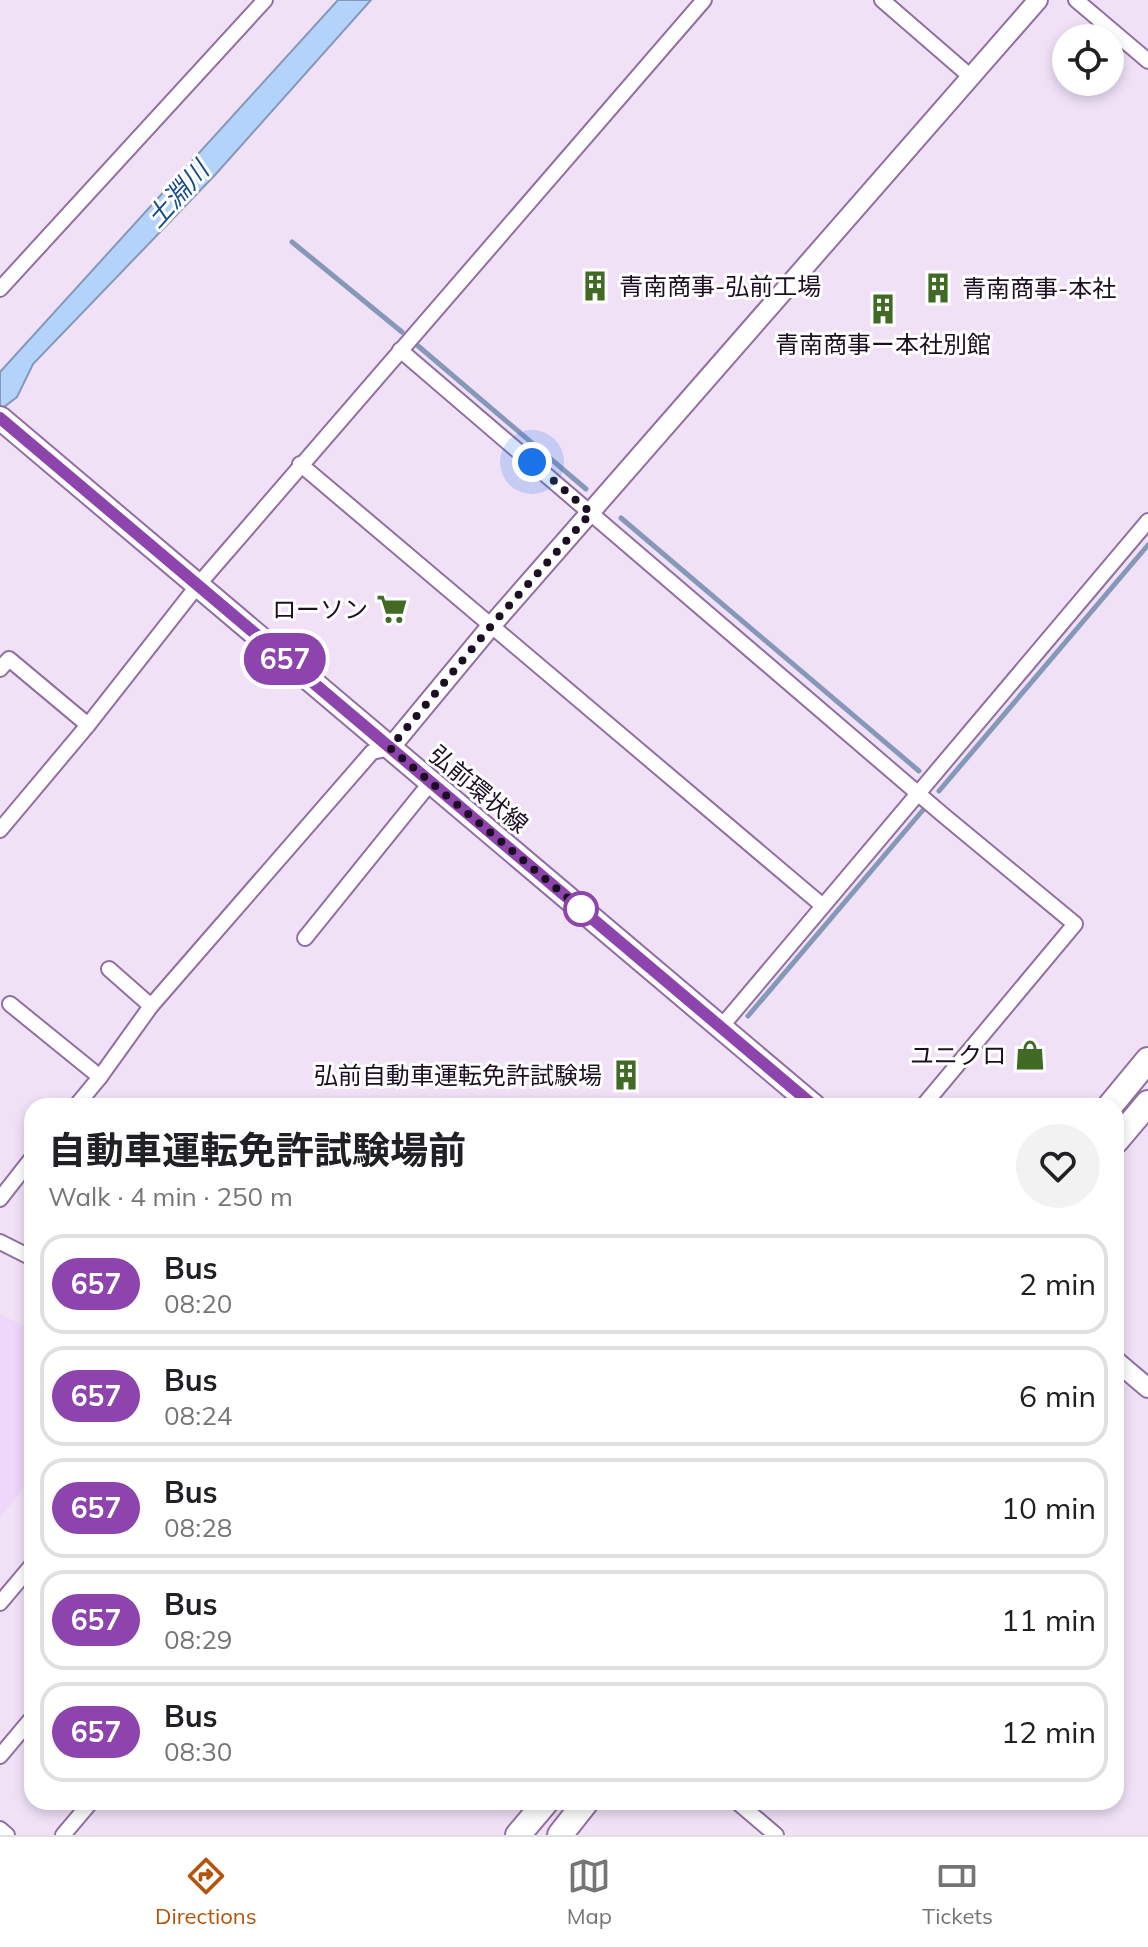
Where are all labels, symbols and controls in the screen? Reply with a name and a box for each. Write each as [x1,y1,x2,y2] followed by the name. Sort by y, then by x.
[1052,24,1124,96] map controls
[1052,24,1124,96] button: locate
[139,152,217,234] water label: 土淵川
[578,269,612,303] building icon: 青南商事-弘前工場
[619,271,821,301] place label: 青南商事-弘前工場
[921,271,955,305] building icon: 青南商事-本社
[962,273,1116,303] place label: 青南商事-本社
[866,292,900,326] building icon: 青南商事ー本社別館
[775,329,991,359] place label: 青南商事ー本社別館
[512,442,552,482] your location
[375,592,409,626] supermarket icon: ローソン
[272,594,368,624] place label: ローソン
[239,633,331,685] line badge: 657
[260,641,310,676] text: 657
[423,739,535,839] street label: 弘前環状線
[564,892,598,926] unlabelled marker
[1013,1038,1047,1072] shop icon: ユニクロ
[910,1040,1006,1070] place label: ユニクロ
[609,1058,643,1092] building icon: 弘前自動車運転免許試験場
[314,1060,602,1090] place label: 弘前自動車運転免許試験場
[1016,1124,1100,1208] button: heart
[48,1126,466,1174] text: 自動車運転免許試験場前
[48,1180,293,1213] text: Walk · 4 min · 250 m
[164,1249,218,1287] text: Bus
[1019,1265,1096,1303] text: 2 min
[71,1266,121,1301] text: 657
[164,1287,232,1320] text: 08:20
[164,1361,218,1399] text: Bus
[1019,1377,1096,1415] text: 6 min
[71,1378,121,1413] text: 657
[164,1399,232,1432] text: 08:24
[164,1473,218,1511] text: Bus
[1001,1489,1096,1527] text: 10 min
[71,1490,121,1525] text: 657
[164,1511,232,1544] text: 08:28
[164,1585,218,1623] text: Bus
[1001,1601,1096,1639] text: 11 min
[71,1602,121,1637] text: 657
[164,1623,232,1656] text: 08:29
[164,1697,218,1735] text: Bus
[1001,1713,1096,1751] text: 12 min
[71,1714,121,1749] text: 657
[164,1735,232,1768] text: 08:30
[155,1854,257,1930] tab: Directions
[567,1854,612,1930] tab: Map
[922,1854,993,1930] tab: Tickets

